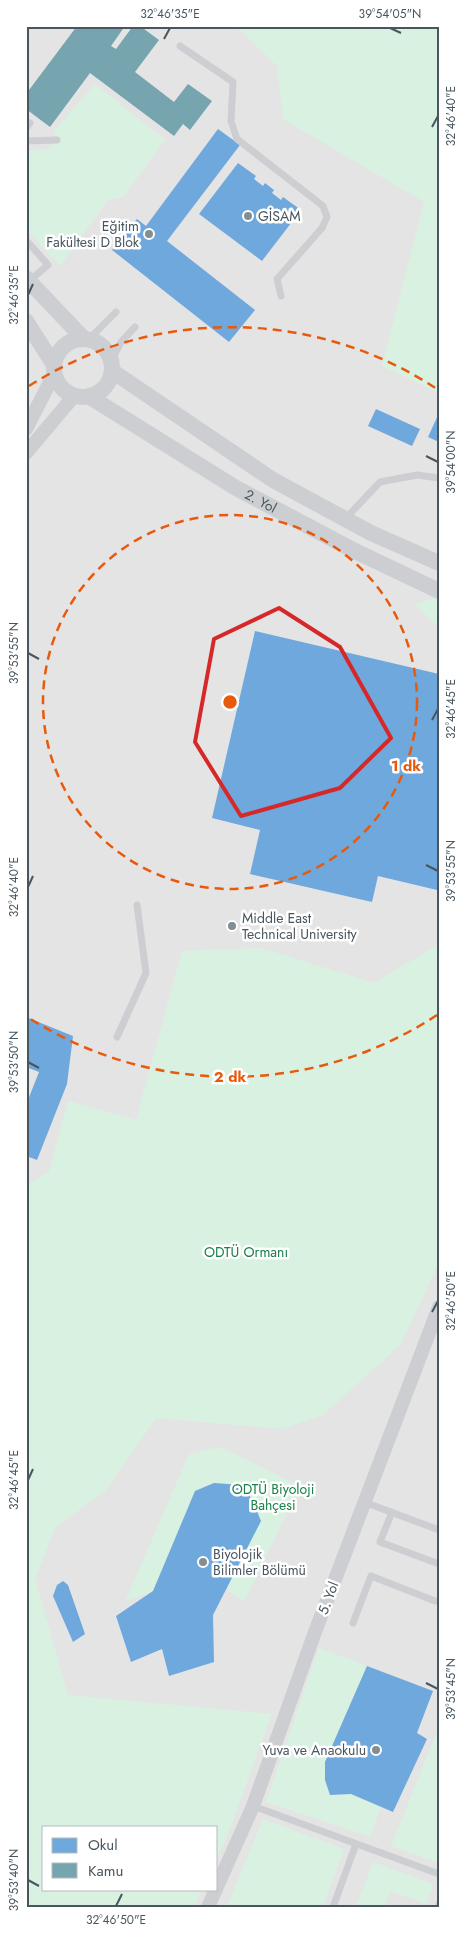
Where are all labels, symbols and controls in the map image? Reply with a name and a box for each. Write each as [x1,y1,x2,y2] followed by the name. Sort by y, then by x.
[140,5,200,23] text: 32°46'35"E
[359,5,421,23] text: 39°54'05"N
[442,86,460,146] text: 32°46'40"E
[258,206,301,226] place label: GİSAM
[242,210,254,222] marker: GİSAM
[46,216,140,252] place label: Eğitim Fakültesi D Blok
[143,228,155,240] marker: Eğitim Fakültesi D Blok
[5,265,23,325] text: 32°46'35"E
[442,430,460,494] text: 39°54'00"N
[241,484,280,518] street label: 2. Yol
[5,622,23,684] text: 39°53'55"N
[442,679,460,739] text: 32°46'45"E
[221,693,239,711] centre of rings
[391,755,421,777] text: 1 dk
[442,840,460,902] text: 39°53'55"N
[5,857,23,917] text: 32°46'40"E
[242,908,358,944] place label: Middle East Technical University
[226,920,238,932] marker: Middle East Technical University
[5,1031,23,1093] text: 39°53'50"N
[214,1066,246,1088] text: 2 dk
[204,1242,288,1262] park label: ODTÜ Ormanı
[442,1271,460,1331] text: 32°46'50"E
[5,1450,23,1510] text: 32°46'45"E
[232,1479,314,1515] park label: ODTÜ Biyoloji Bahçesi
[213,1544,306,1580] place label: Biyolojik Bilimler Bölümü
[197,1556,209,1568] marker: Biyolojik Bilimler Bölümü
[313,1579,343,1617] street label: 5. Yol
[442,1658,460,1720] text: 39°53'45"N
[263,1740,366,1760] place label: Yuva ve Anaokulu
[370,1744,382,1756] marker: Yuva ve Anaokulu
[42,1826,218,1890] legend
[88,1834,118,1856] text: Okul
[5,1849,23,1911] text: 39°53'40"N
[88,1860,123,1882] text: Kamu
[86,1911,146,1929] text: 32°46'50"E

